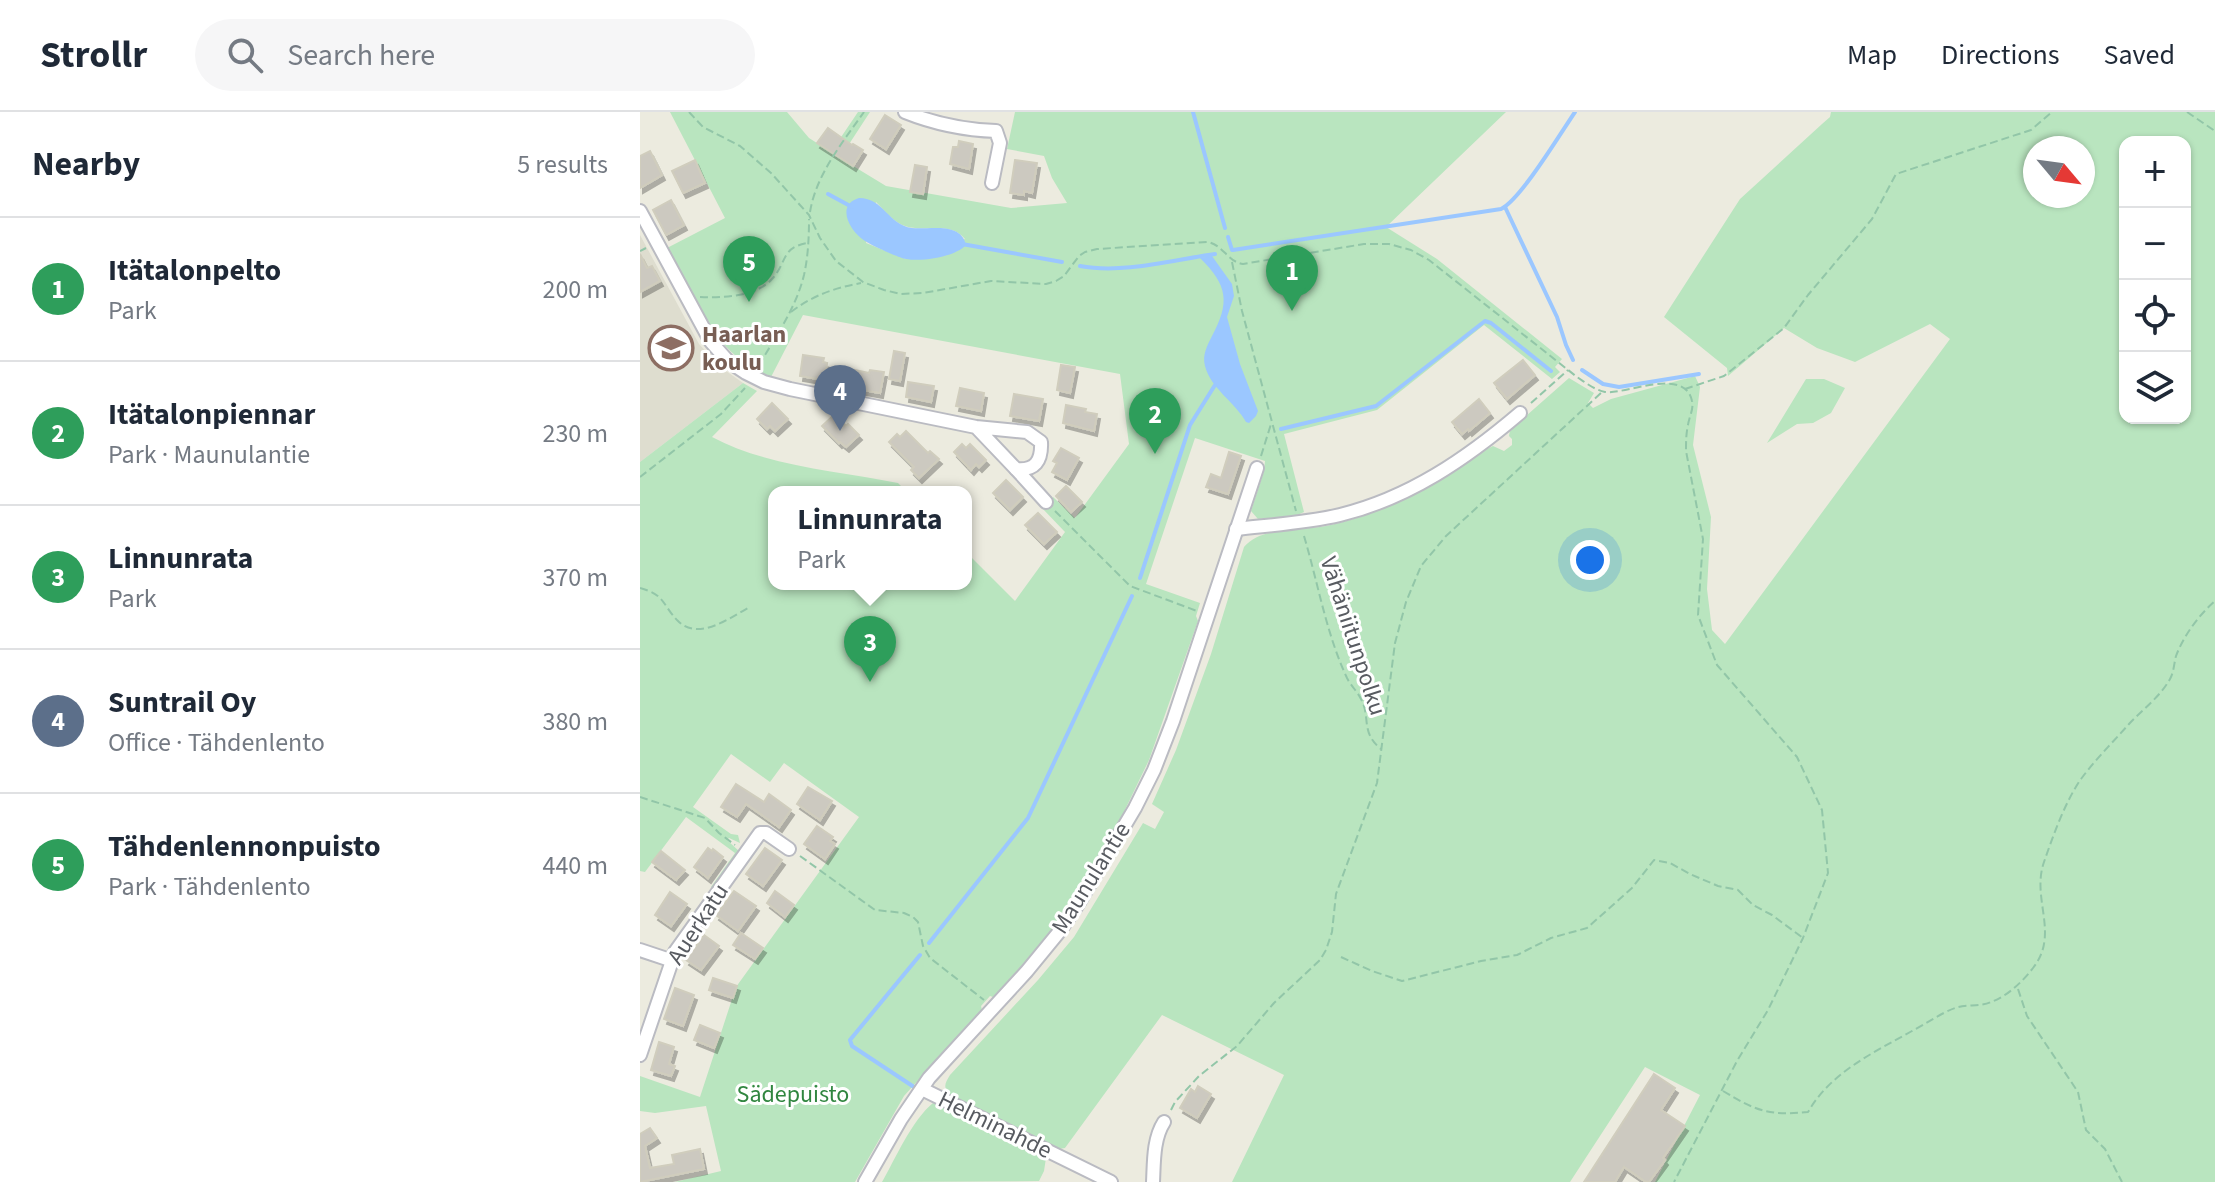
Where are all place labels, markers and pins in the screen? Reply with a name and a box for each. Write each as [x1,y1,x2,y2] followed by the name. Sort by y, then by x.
[723,236,775,302] pin: 5
[1266,245,1318,311] pin: 1
[702,317,786,380] place label: Haarlan koulu
[647,324,695,372] school or university icon: Haarlan koulu
[814,365,866,431] pin: 4
[1129,388,1181,454] pin: 2
[844,616,896,682] pin: 3

